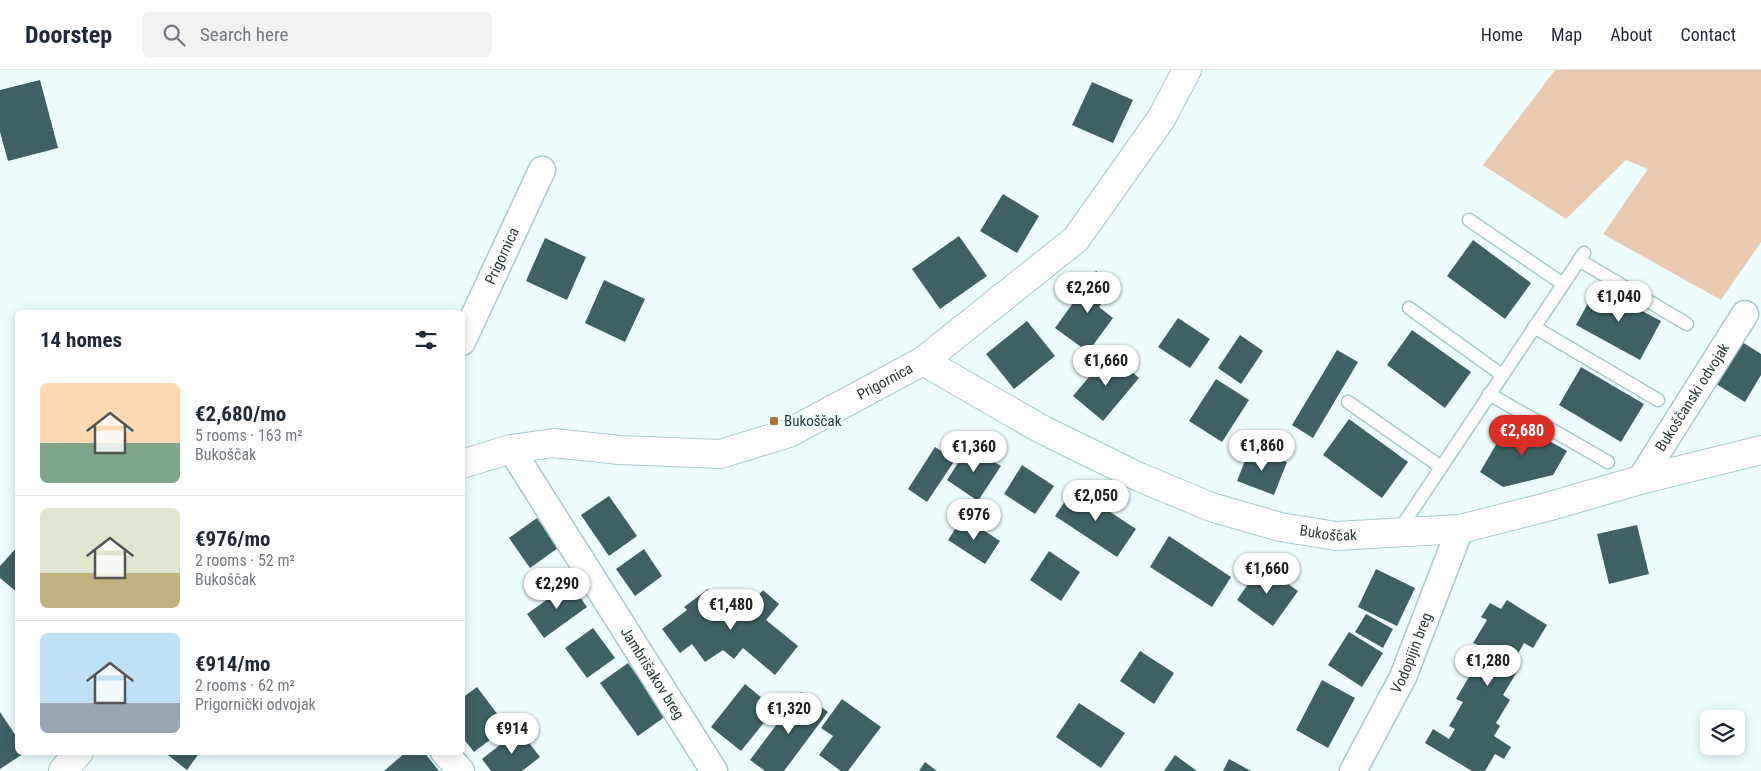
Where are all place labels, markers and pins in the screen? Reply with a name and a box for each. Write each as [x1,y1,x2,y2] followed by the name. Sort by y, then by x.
[1047,272,1129,314] pin: €2,260
[1578,280,1660,323] pin: €1,040
[1065,344,1147,387] pin: €1,660
[784,412,842,430] place label: Bukoščak
[1481,414,1563,457] pin: €2,680
[768,415,780,427] marker: Bukoščak
[933,430,1015,473] pin: €1,360
[1221,430,1303,472] pin: €1,860
[1055,480,1137,522] pin: €2,050
[944,498,1004,541] pin: €976
[1226,552,1308,595] pin: €1,660
[516,568,598,610] pin: €2,290
[690,588,772,631] pin: €1,480
[1447,644,1529,687] pin: €1,280
[748,692,830,735] pin: €1,320
[482,712,542,755] pin: €914

